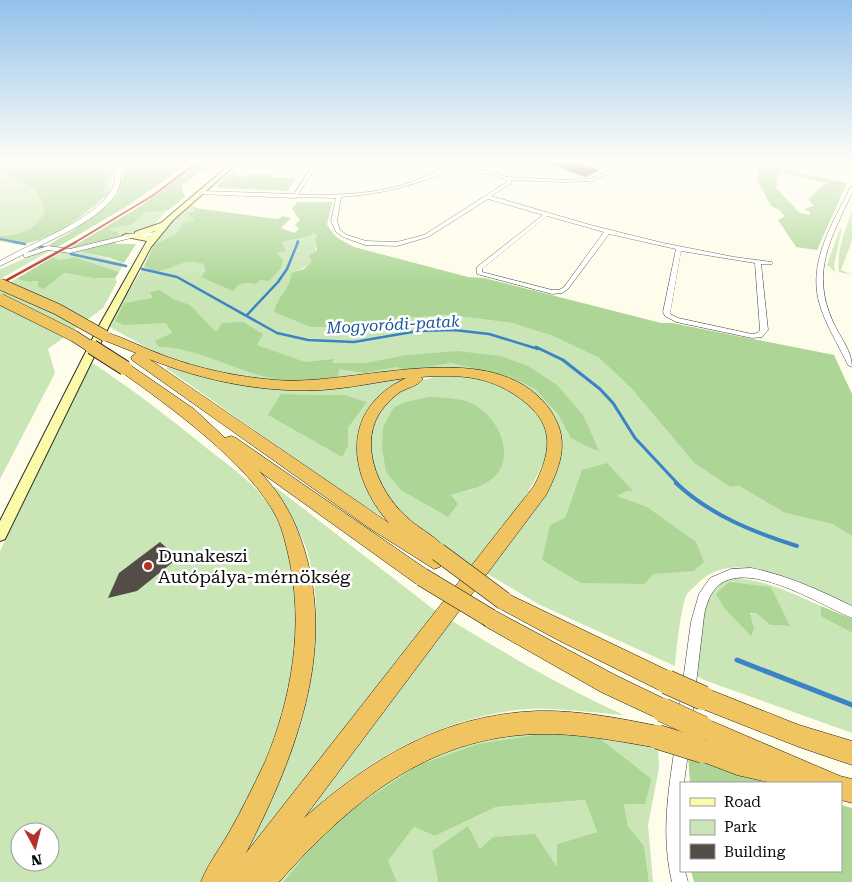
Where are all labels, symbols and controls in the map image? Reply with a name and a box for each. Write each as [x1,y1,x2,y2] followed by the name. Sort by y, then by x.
[325,312,460,338] water label: Mogyoródi-patak
[158,545,351,587] place label: Dunakeszi Autópálya-mérnökség
[142,560,154,572] marker: Dunakeszi Autópálya-mérnökség
[680,782,842,872] legend
[724,793,761,811] text: Road
[724,818,758,836] text: Park
[10,822,60,872] north arrow
[724,843,786,861] text: Building
[30,851,43,869] text: N

